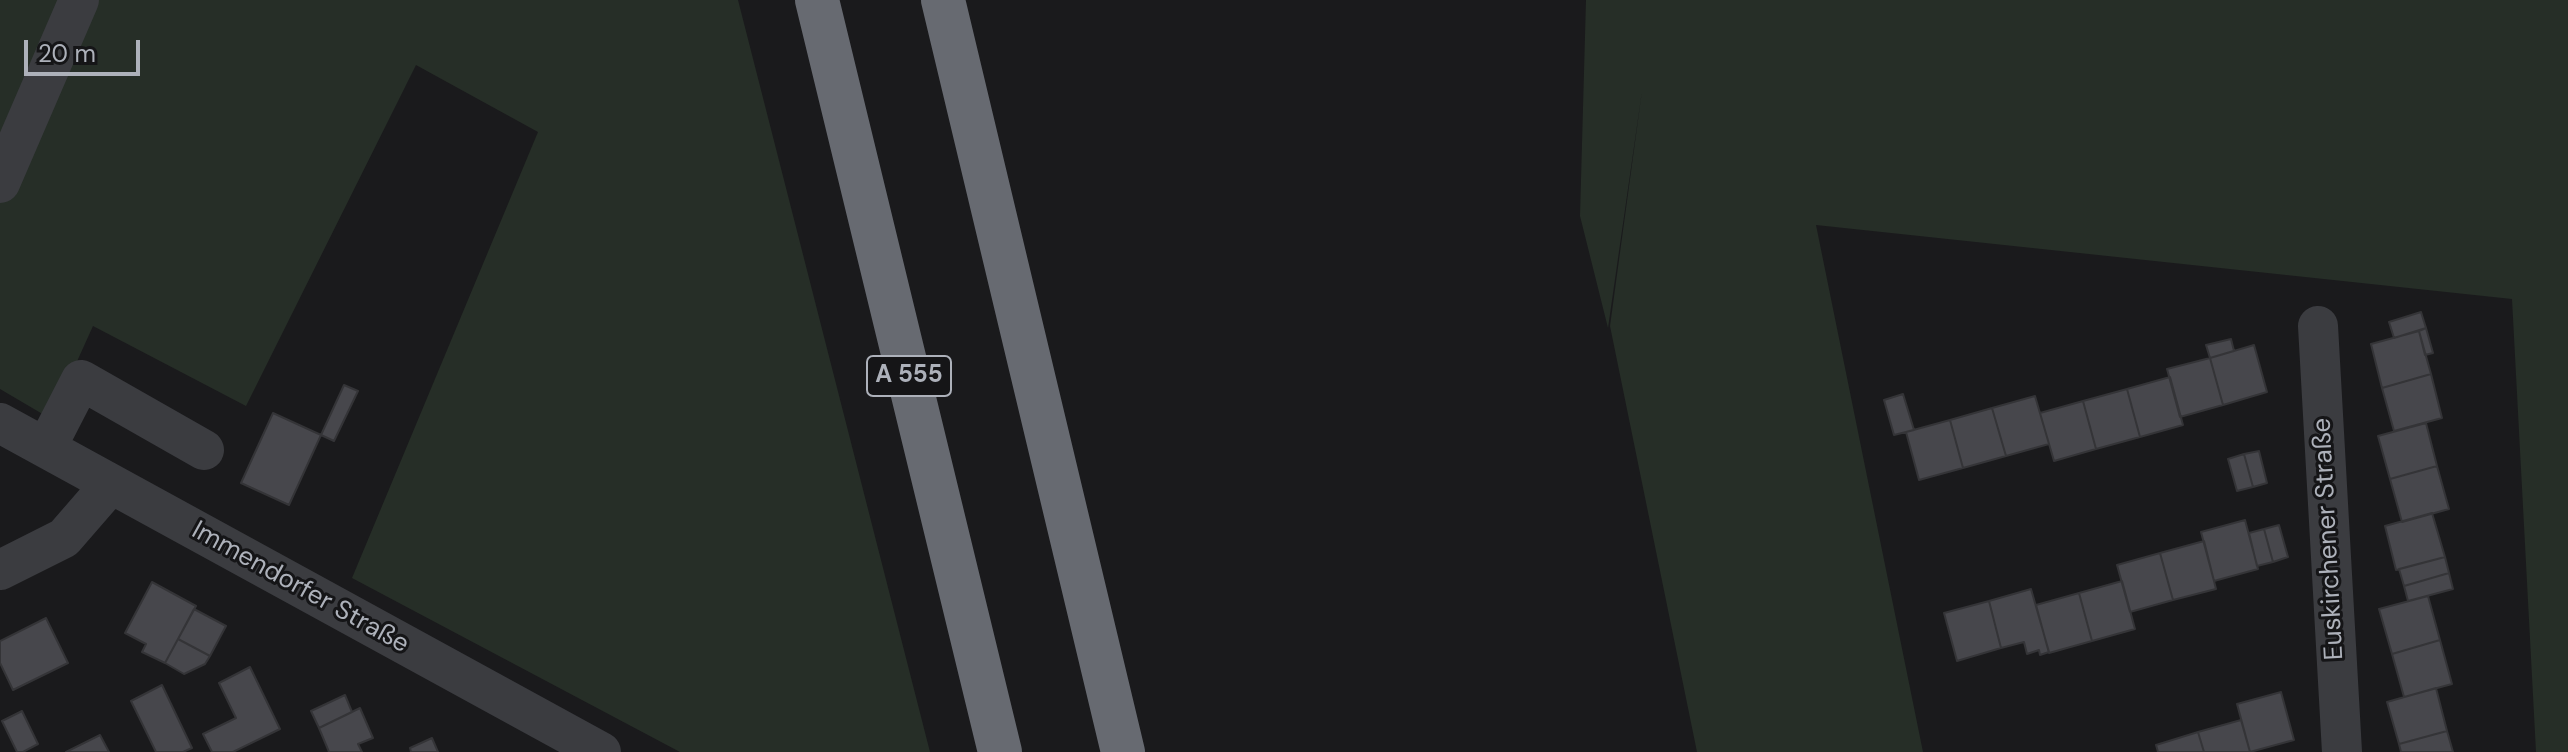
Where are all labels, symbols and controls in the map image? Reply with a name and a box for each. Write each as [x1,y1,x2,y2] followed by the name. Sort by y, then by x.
[28,24,144,74] scale bar
[38,38,96,69] text: 20 m
[867,356,951,396] road number: A 555
[2307,417,2351,661] street label: Euskirchener Straße
[186,515,414,661] street label: Immendorfer Straße

